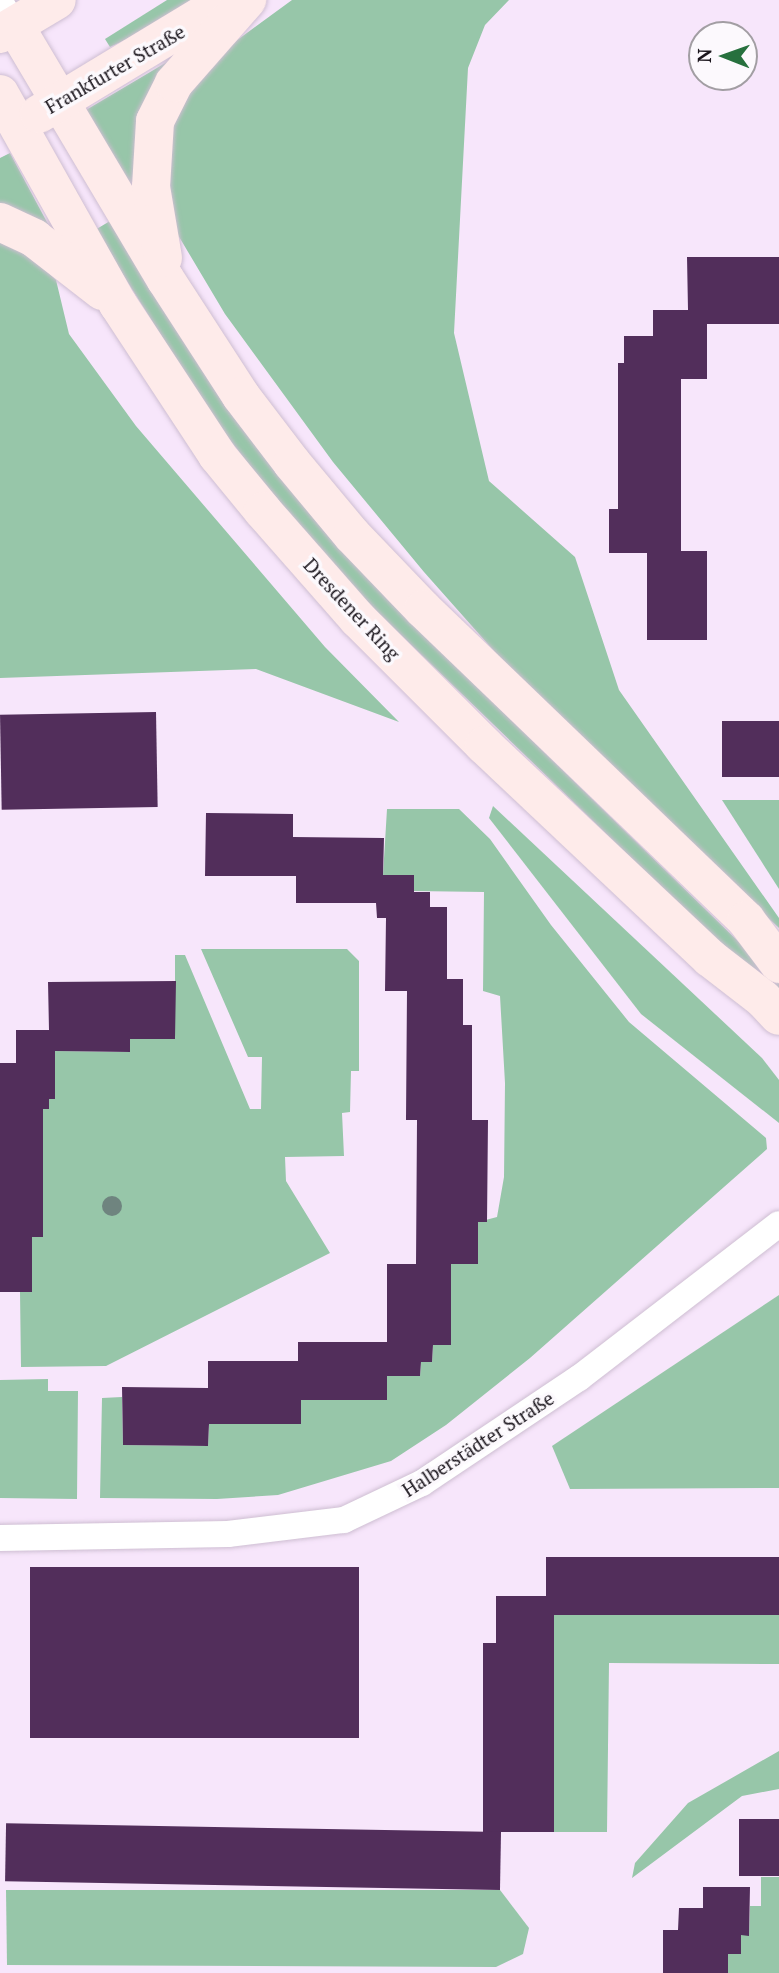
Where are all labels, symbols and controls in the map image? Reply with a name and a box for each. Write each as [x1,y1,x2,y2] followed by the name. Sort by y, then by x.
[41,20,189,118] street label: Frankfurter Straße
[688,21,758,91] north arrow
[691,48,716,63] text: N
[299,554,405,664] street label: Dresdener Ring
[398,1386,558,1502] street label: Halberstädter Straße

